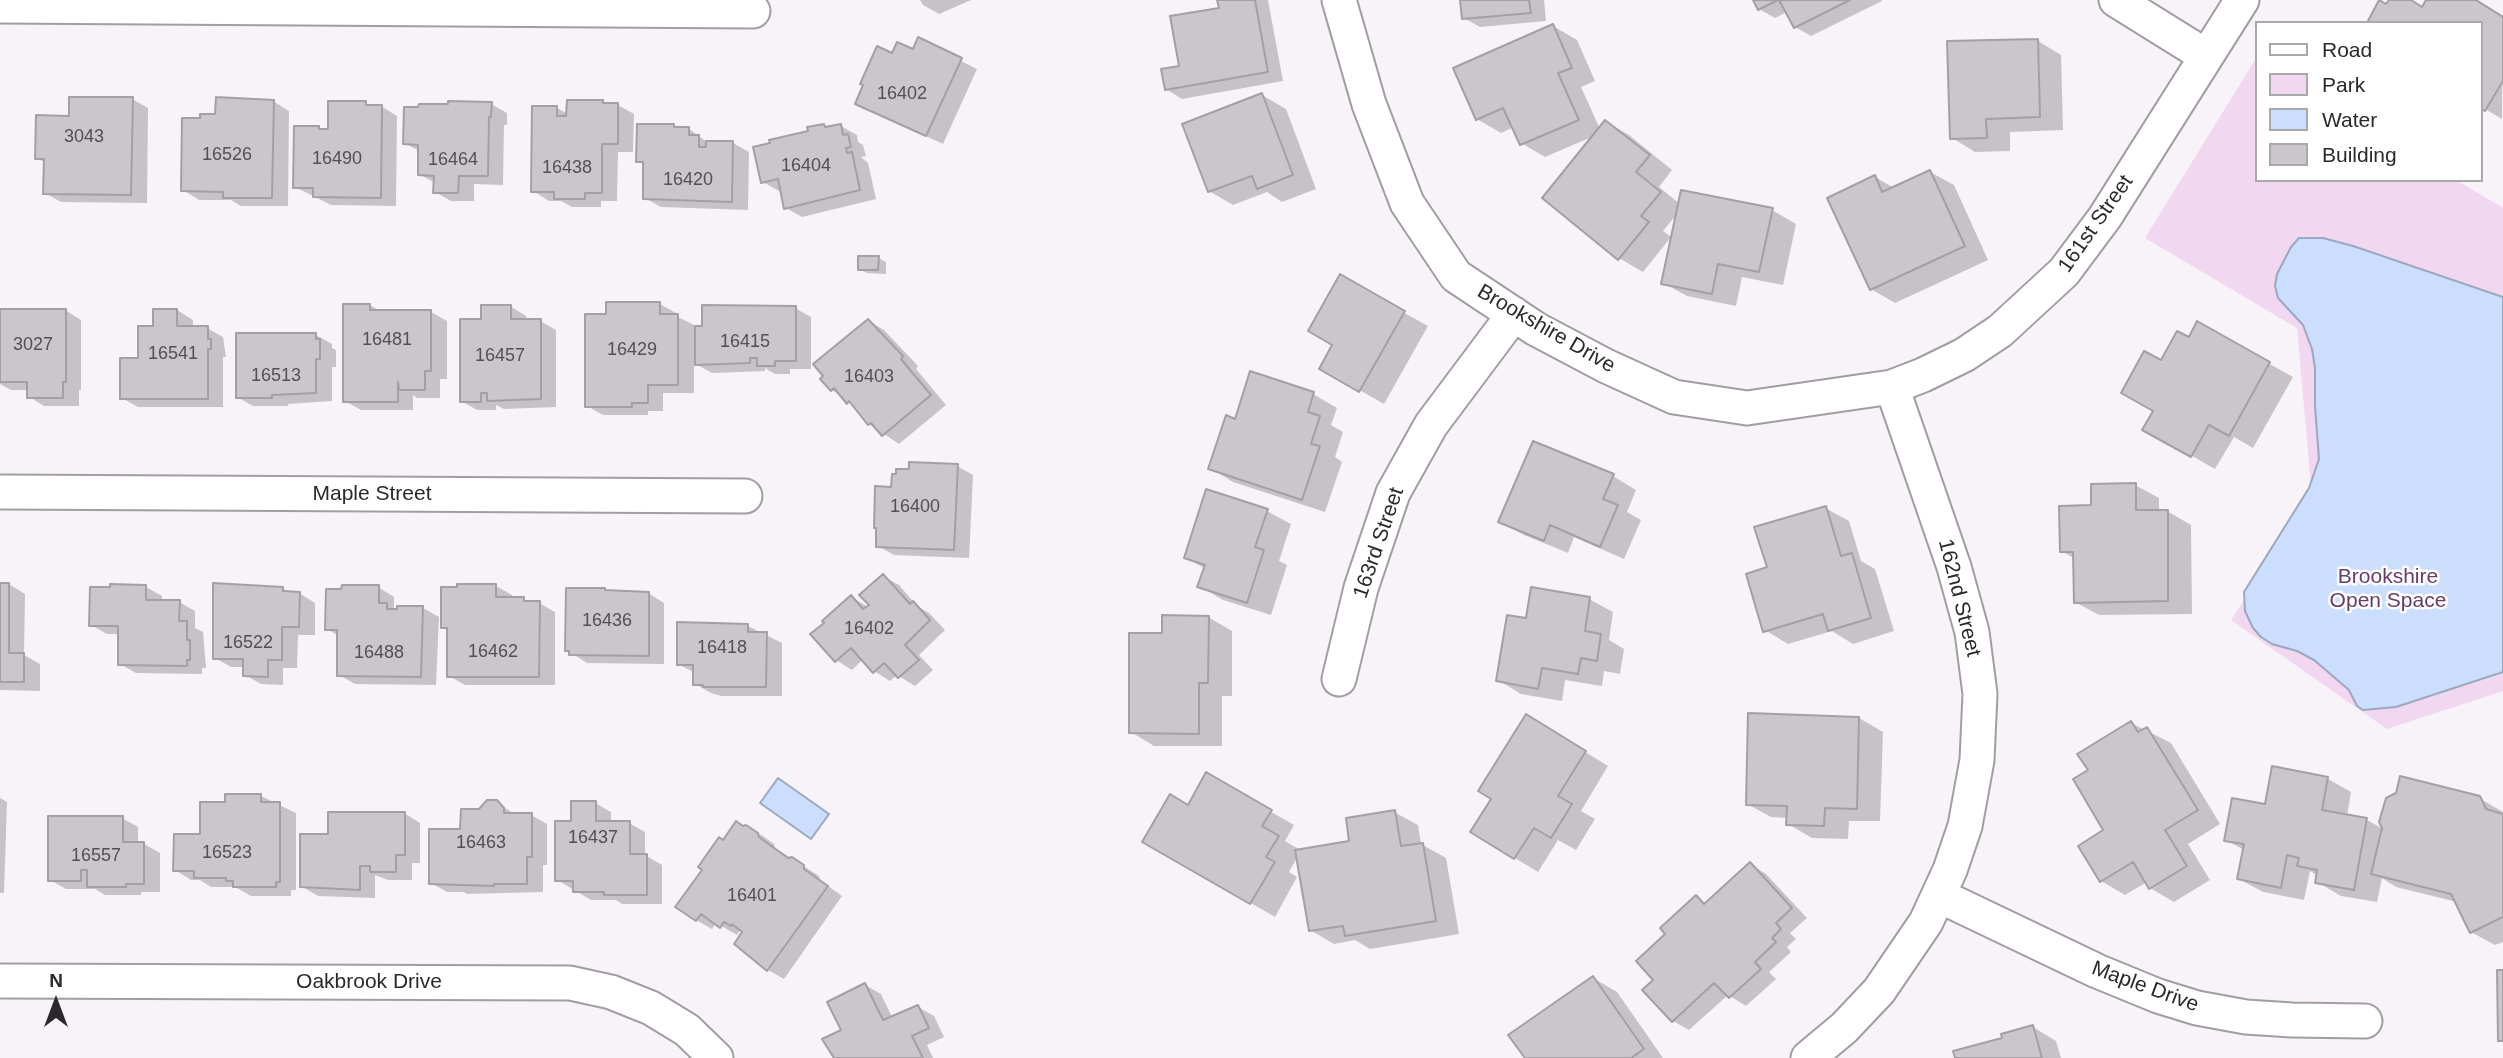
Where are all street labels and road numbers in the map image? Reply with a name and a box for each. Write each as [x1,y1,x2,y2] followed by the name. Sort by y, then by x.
[2053,170,2139,278] street label: 161st Street
[1472,279,1620,379] street label: Brookshire Drive
[312,481,432,507] street label: Maple Street
[1348,484,1410,602] street label: 163rd Street
[1932,537,1986,659] street label: 162nd Street
[2088,956,2202,1018] street label: Maple Drive
[296,969,442,995] street label: Oakbrook Drive

